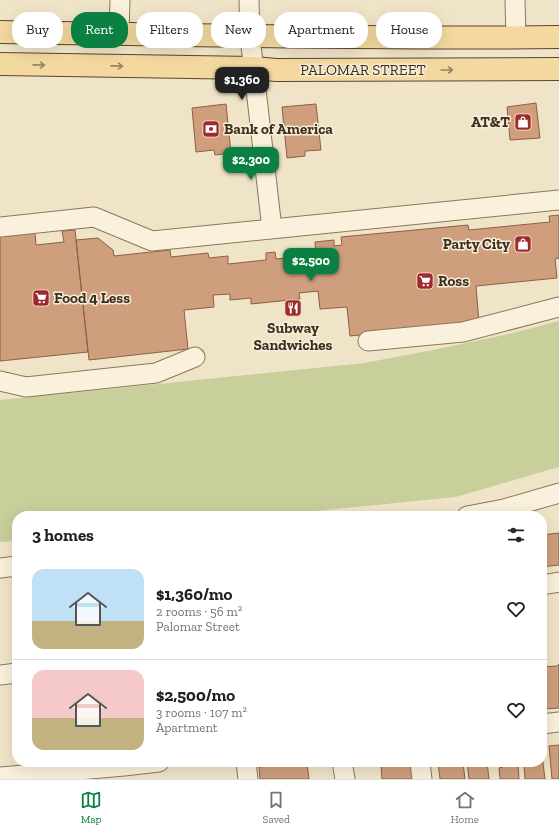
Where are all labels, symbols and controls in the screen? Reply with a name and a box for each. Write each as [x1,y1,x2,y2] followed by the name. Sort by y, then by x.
[12,12,63,48] chip: Buy
[71,12,128,48] chip: Rent
[136,12,203,48] chip: Filters
[211,12,266,48] chip: New
[274,12,368,48] chip: Apartment
[376,12,442,48] chip: House
[32,61,45,68] one-way arrow
[300,61,426,79] street label: PALOMAR STREET
[110,62,123,70] one-way arrow
[440,66,453,74] one-way arrow
[209,67,275,101] pin: $1,360
[224,72,260,87] text: $1,360
[513,112,533,132] shop icon: AT&T
[471,113,510,131] place label: AT&T
[201,119,221,139] bank icon: Bank of America
[224,120,333,138] place label: Bank of America
[218,147,284,181] pin: $2,300
[232,152,270,167] text: $2,300
[513,234,533,254] shop icon: Party City
[443,235,510,253] place label: Party City
[278,248,344,282] pin: $2,500
[292,253,330,268] text: $2,500
[415,271,435,291] supermarket icon: Ross
[438,272,469,290] place label: Ross
[31,288,51,308] supermarket icon: Food 4 Less
[54,289,130,307] place label: Food 4 Less
[283,298,303,318] restaurant icon: Subway Sandwiches
[253,319,333,354] place label: Subway Sandwiches
[505,524,527,546] icon: filters
[32,525,94,545] text: 3 homes
[156,584,232,604] text: $1,360/mo
[64,585,112,633] icon: home
[505,598,527,620] icon: heart
[156,604,242,619] text: 2 rooms · 56 m²
[156,619,240,634] text: Palomar Street
[156,685,235,705] text: $2,500/mo
[64,686,112,734] icon: home
[505,699,527,721] icon: heart
[156,705,247,720] text: 3 rooms · 107 m²
[156,720,218,735] text: Apartment
[80,789,102,826] tab: Map
[263,789,290,826] tab: Saved
[450,789,479,826] tab: Home

